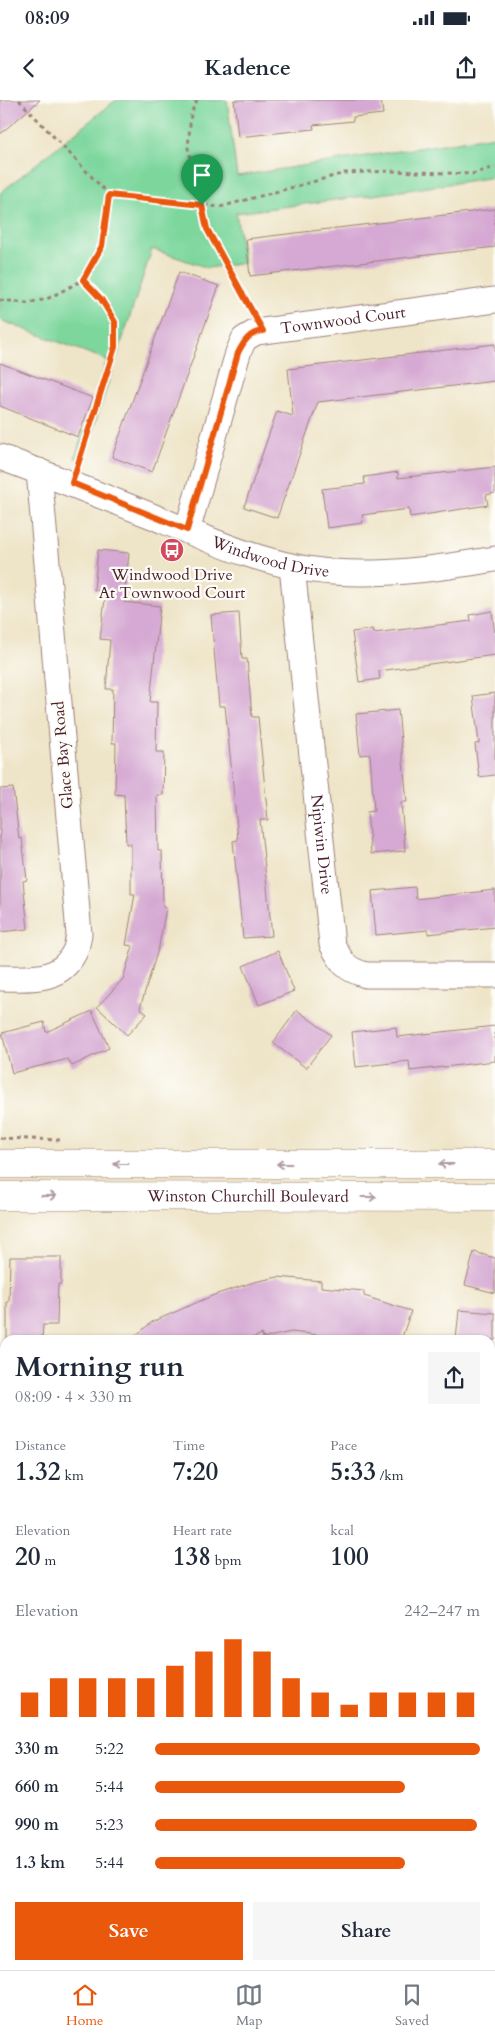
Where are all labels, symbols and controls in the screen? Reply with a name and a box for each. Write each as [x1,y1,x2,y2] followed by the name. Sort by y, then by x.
[25,5,69,31] text: 08:09
[204,53,291,83] text: Kadence
[15,54,43,82] icon: back
[452,54,480,82] icon: share
[181,154,223,205] pin
[188,161,216,189] icon: arrive
[279,301,407,340] street label: Townwood Court
[207,530,330,583] street label: Windwood Drive
[159,537,185,563] bus stop icon: Windwood Drive At Townwood Court
[99,564,245,604] place label: Windwood Drive At Townwood Court
[47,700,79,810] street label: Glace Bay Road
[305,793,338,896] street label: Nipiwin Drive
[114,1159,130,1169] one-way arrow
[276,1159,292,1169] one-way arrow
[439,1159,455,1169] one-way arrow
[146,1185,349,1208] street label: Winston Churchill Boulevard
[40,1191,56,1201] one-way arrow
[360,1192,376,1202] one-way arrow
[15,1348,184,1386] text: Morning run
[428,1352,480,1404] button: share
[15,1386,132,1408] text: 08:09 · 4 × 330 m
[15,1436,66,1455] text: Distance
[173,1436,205,1455] text: Time
[330,1436,357,1455] text: Pace
[15,1455,61,1489] text: 1.32
[173,1455,218,1489] text: 7:20
[330,1455,376,1489] text: 5:33
[61,1466,84,1485] text: km
[376,1466,404,1485] text: /km
[15,1521,71,1540] text: Elevation
[173,1521,232,1540] text: Heart rate
[330,1521,354,1540] text: kcal
[15,1540,41,1574] text: 20
[173,1540,211,1574] text: 138
[330,1540,369,1574] text: 100
[41,1551,56,1570] text: m
[211,1551,242,1570] text: bpm
[15,1600,79,1622] text: Elevation
[404,1600,480,1622] text: 242–247 m
[15,1738,59,1760] text: 330 m
[95,1738,124,1760] text: 5:22
[15,1776,59,1798] text: 660 m
[95,1776,124,1798] text: 5:44
[15,1814,59,1836] text: 990 m
[95,1814,124,1836] text: 5:23
[15,1852,65,1874] text: 1.3 km
[95,1852,124,1874] text: 5:44
[15,1902,243,1960] button: Save
[253,1902,480,1960] button: Share
[66,1981,103,2030] tab: Home
[235,1981,263,2030] tab: Map
[395,1981,429,2030] tab: Saved

